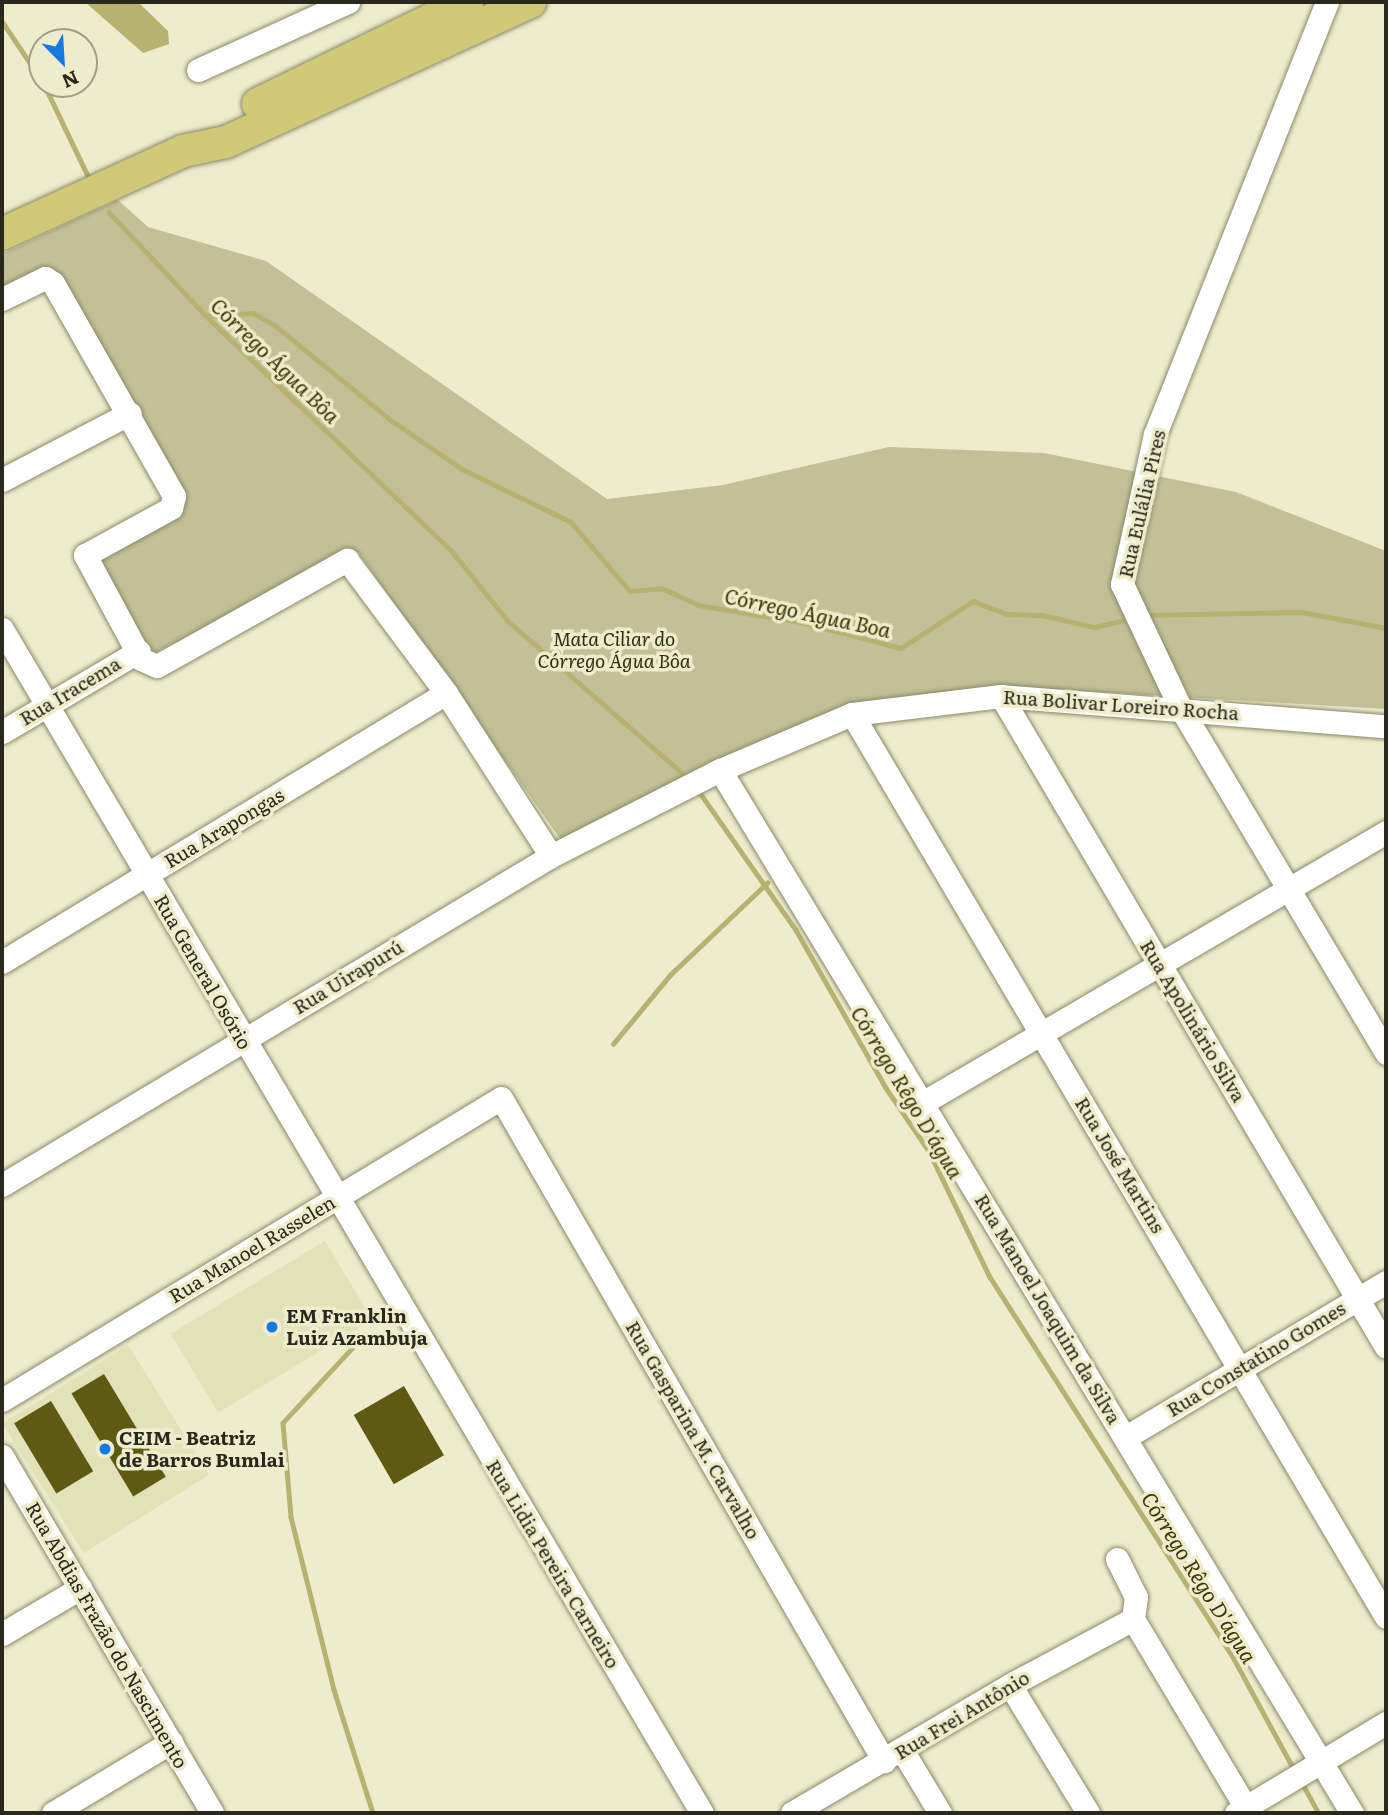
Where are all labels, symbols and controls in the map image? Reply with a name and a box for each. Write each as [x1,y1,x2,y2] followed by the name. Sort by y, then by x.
[28,28,98,98] north arrow
[58,64,84,96] text: N
[206,292,346,428] water label: Córrego Água Bôa
[1114,428,1170,580] street label: Rua Eulália Pires
[723,582,893,642] water label: Córrego Água Boa
[537,628,691,672] park label: Mata Ciliar do Córrego Água Bôa
[15,652,125,730] street label: Rua Iracema
[1002,685,1240,725] street label: Rua Bolivar Loreiro Rocha
[160,783,288,873] street label: Rua Arapongas
[149,891,257,1053] street label: Rua General Osório
[289,935,407,1019] street label: Rua Uirapurú
[1135,936,1251,1106] street label: Rua Apolinário Silva
[847,1001,969,1183] water label: Córrego Rêgo D'água
[1070,1093,1170,1237] street label: Rua José Martins
[165,1190,339,1308] street label: Rua Manoel Rasselen
[970,1190,1126,1428] street label: Rua Manoel Joaquim da Silva
[1163,1297,1349,1421] street label: Rua Constatino Gomes
[286,1305,428,1349] place label: EM Franklin Luiz Azambuja
[621,1317,765,1543] street label: Rua Gasparina M. Carvalho
[264,1319,280,1335] marker: EM Franklin Luiz Azambuja
[119,1427,285,1471] place label: CEIM - Beatriz de Barros Bumlai
[97,1441,113,1457] marker: CEIM - Beatriz de Barros Bumlai
[482,1456,624,1672] street label: Rua Lidia Pereira Carneiro
[1137,1487,1263,1667] water label: Córrego Rêgo D'água
[21,1498,193,1772] street label: Rua Abdias Frazão do Nascimento
[890,1666,1034,1764] street label: Rua Frei Antônio

